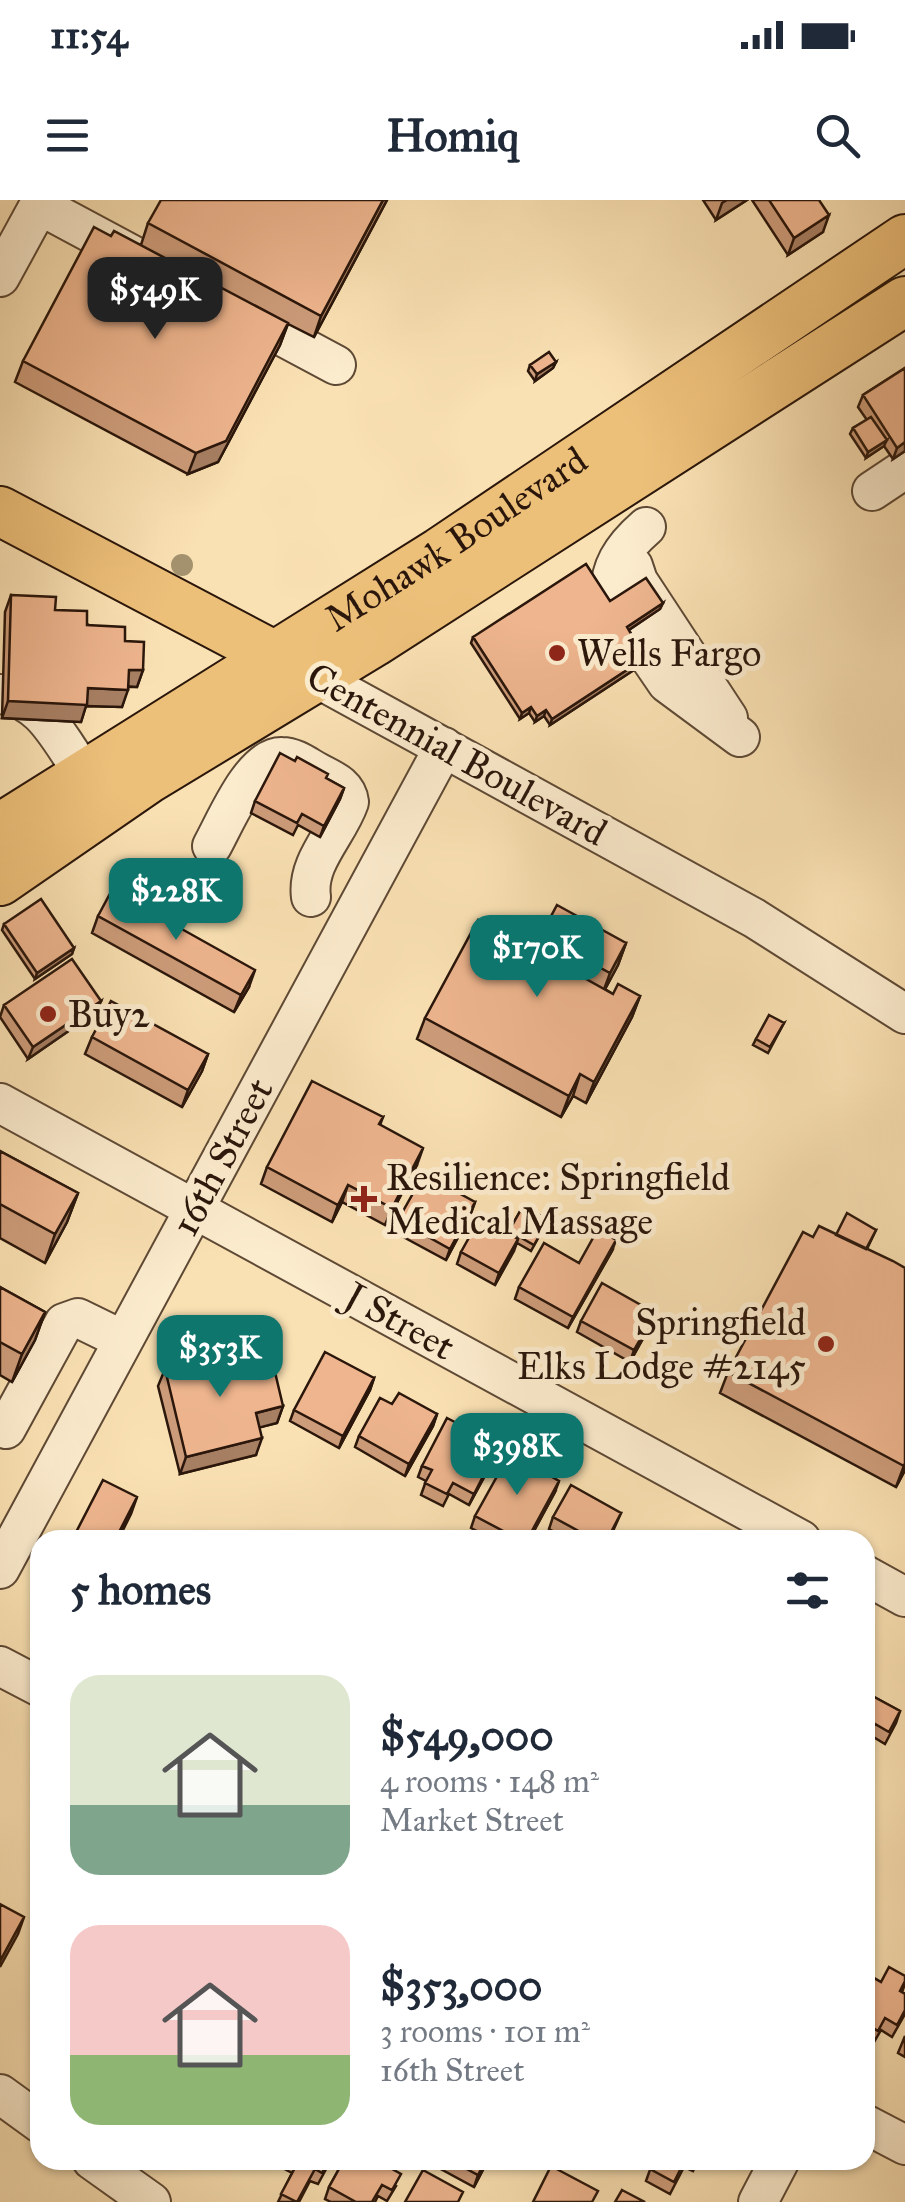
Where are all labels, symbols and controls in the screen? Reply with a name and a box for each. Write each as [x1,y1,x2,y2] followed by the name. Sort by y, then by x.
[50,12,127,58] text: 11:54
[40,108,95,163] icon: menu
[386,108,519,163] text: Homiq
[810,108,865,163] icon: search
[85,257,225,342] pin: $549K
[110,270,200,309] text: $549K
[317,437,596,641] street label: Mohawk Boulevard
[577,630,761,676] place label: Wells Fargo
[546,642,568,664] marker: Wells Fargo
[299,653,615,855] street label: Centennial Boulevard
[106,858,246,943] pin: $228K
[131,871,221,910] text: $228K
[467,915,607,1000] pin: $170K
[492,928,582,967] text: $170K
[68,991,150,1037] place label: Buy2
[37,1003,59,1025] marker: Buy2
[161,1070,283,1244] street label: 16th Street
[386,1154,730,1244] place label: Resilience: Springfield Medical Massage
[351,1186,377,1212] marker: Resilience: Springfield Medical Massage
[333,1270,463,1371] street label: J Street
[517,1299,806,1389] place label: Springfield Elks Lodge #2145
[150,1315,290,1400] pin: $353K
[179,1328,261,1367] text: $353K
[815,1333,837,1355] marker: Springfield Elks Lodge #2145
[447,1413,587,1498] pin: $398K
[473,1426,561,1465] text: $398K
[780,1563,835,1618] icon: filters
[70,1564,211,1616] text: 5 homes
[380,1710,554,1762] text: $549,000
[150,1715,270,1835] icon: home
[380,1762,599,1801] text: 4 rooms · 148 m²
[380,1801,564,1840] text: Market Street
[380,1960,543,2012] text: $353,000
[150,1965,270,2085] icon: home
[380,2012,590,2051] text: 3 rooms · 101 m²
[380,2051,524,2090] text: 16th Street

